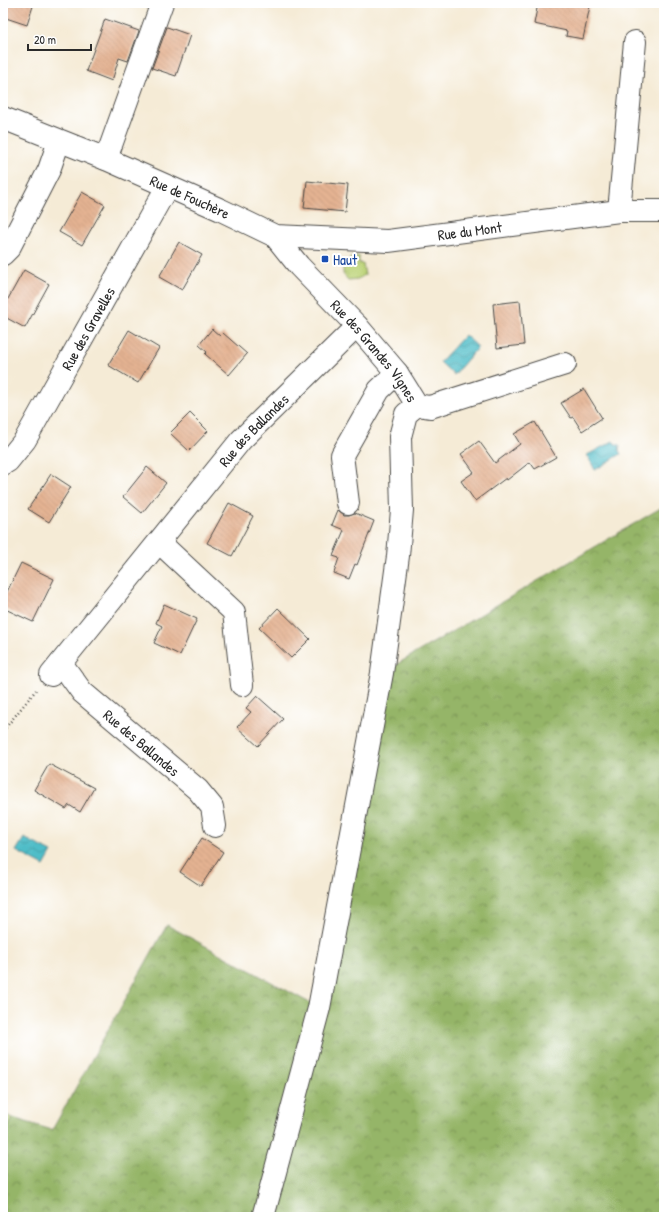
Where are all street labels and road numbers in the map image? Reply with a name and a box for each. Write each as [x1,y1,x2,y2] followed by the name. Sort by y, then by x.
[147,169,234,223] street label: Rue de Fouchère
[436,216,504,245] street label: Rue du Mont
[56,283,120,374] street label: Rue des Gravelles
[326,295,423,406] street label: Rue des Grandes Vignes
[213,388,293,471] street label: Rue des Ballandes
[99,704,184,781] street label: Rue des Ballandes

